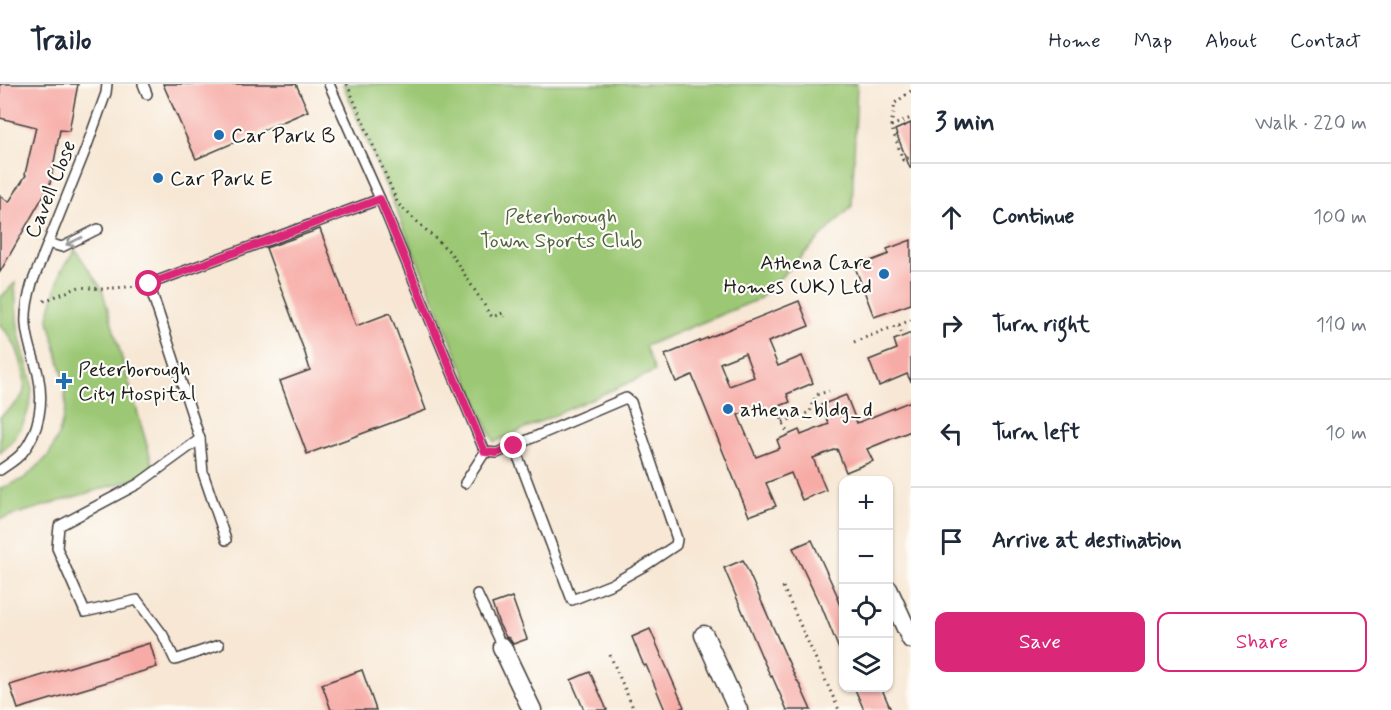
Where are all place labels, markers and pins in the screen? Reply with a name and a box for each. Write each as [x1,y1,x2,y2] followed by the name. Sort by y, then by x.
[231,122,335,150] place label: Car Park B
[212,128,226,142] marker: Car Park B
[170,165,273,193] place label: Car Park E
[151,171,165,185] marker: Car Park E
[724,249,872,301] place label: Athena Care Homes (UK) Ltd
[877,267,891,281] marker: Athena Care Homes (UK) Ltd
[78,356,196,408] place label: Peterborough City Hospital
[55,372,73,390] marker: Peterborough City Hospital
[740,396,873,424] place label: athena_bldg_d
[721,402,735,416] marker: athena_bldg_d

